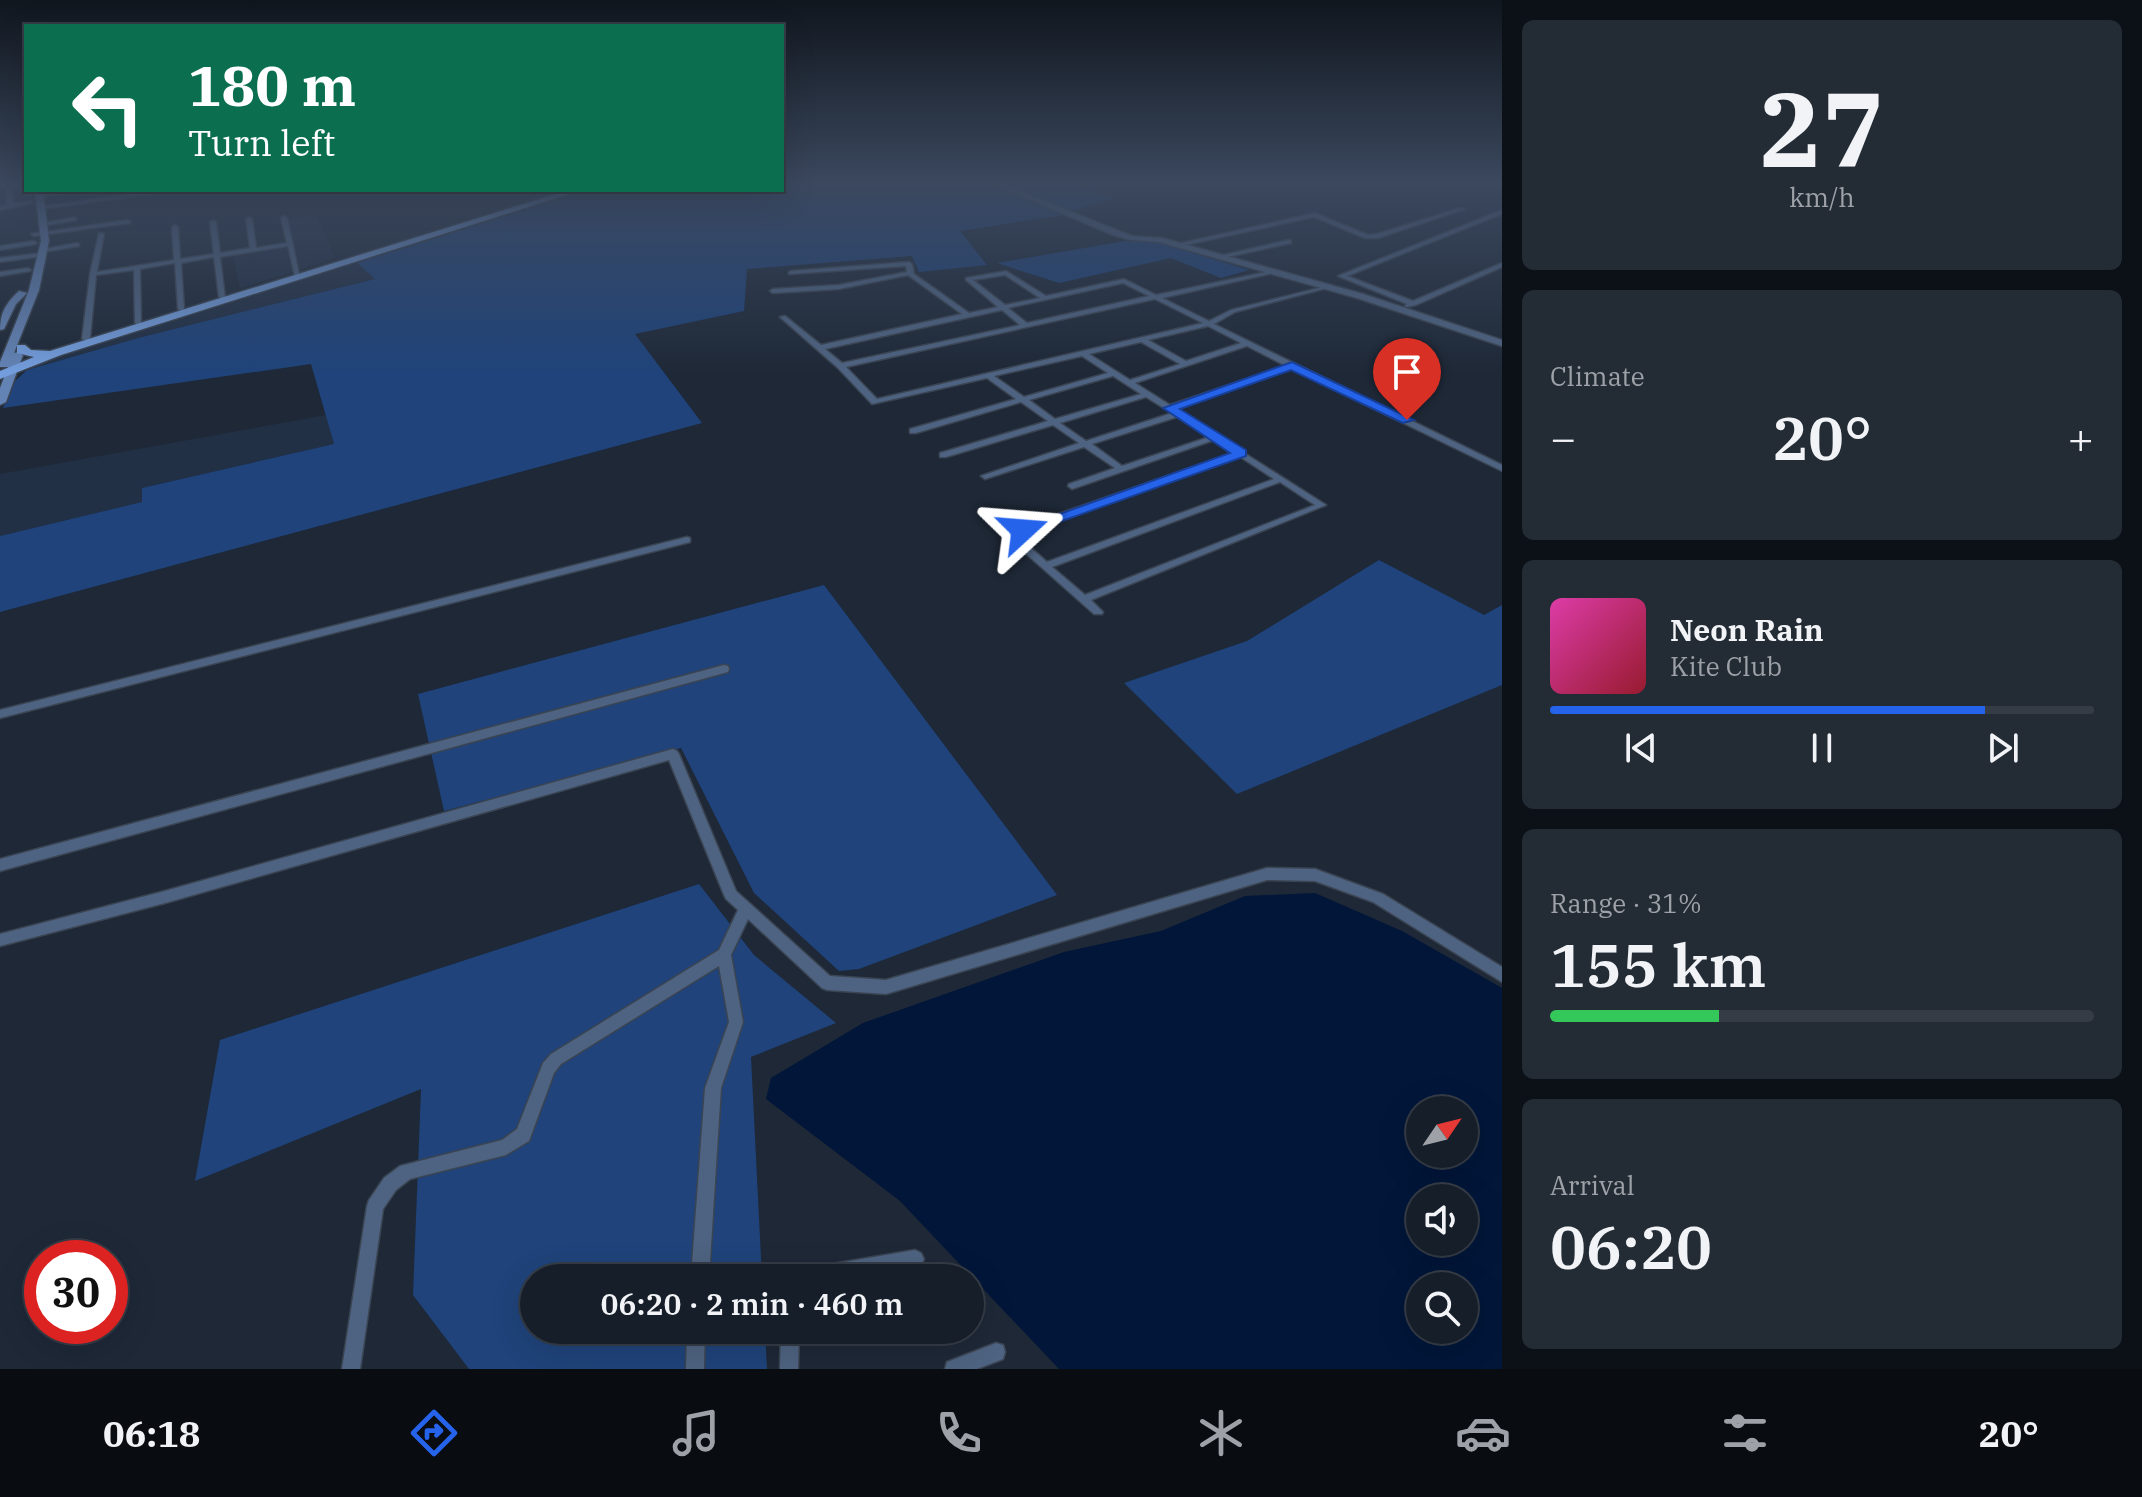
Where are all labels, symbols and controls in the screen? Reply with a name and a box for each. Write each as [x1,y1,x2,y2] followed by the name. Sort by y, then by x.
[188,49,356,121] text: 180 m
[56,56,160,160] icon: left
[1760,60,1884,196] text: 27
[188,119,335,166] text: Turn left
[1789,180,1855,214] text: km/h
[1373,338,1441,420] pin
[1385,350,1429,394] icon: arrive
[1550,359,1645,393] text: Climate
[1772,398,1872,477] text: 20°
[1550,409,1576,466] text: −
[2068,409,2094,466] text: +
[981,488,1065,572] position arrow
[1670,610,1824,649] text: Neon Rain
[1670,649,1782,683] text: Kite Club
[1619,726,1663,770] icon: previous
[1800,726,1844,770] icon: pause
[1981,726,2025,770] icon: next
[1550,886,1702,920] text: Range · 31%
[1550,925,1766,1004] text: 155 km
[1406,1096,1478,1168] north arrow
[1406,1096,1478,1344] map controls
[1550,1168,1635,1202] text: Arrival
[1406,1184,1478,1256] button: sound
[1550,1207,1712,1286] text: 06:20
[24,1240,128,1344] speed limit sign: 30
[1406,1272,1478,1344] button: search
[601,1284,903,1323] text: 06:20 · 2 min · 460 m
[406,1405,462,1461] icon: directions
[668,1405,724,1461] icon: music
[931,1405,987,1461] icon: phone
[1193,1405,1249,1461] icon: climate
[1455,1405,1511,1461] icon: car
[1717,1405,1773,1461] icon: filters
[103,1410,200,1457] text: 06:18
[1979,1410,2039,1457] text: 20°

